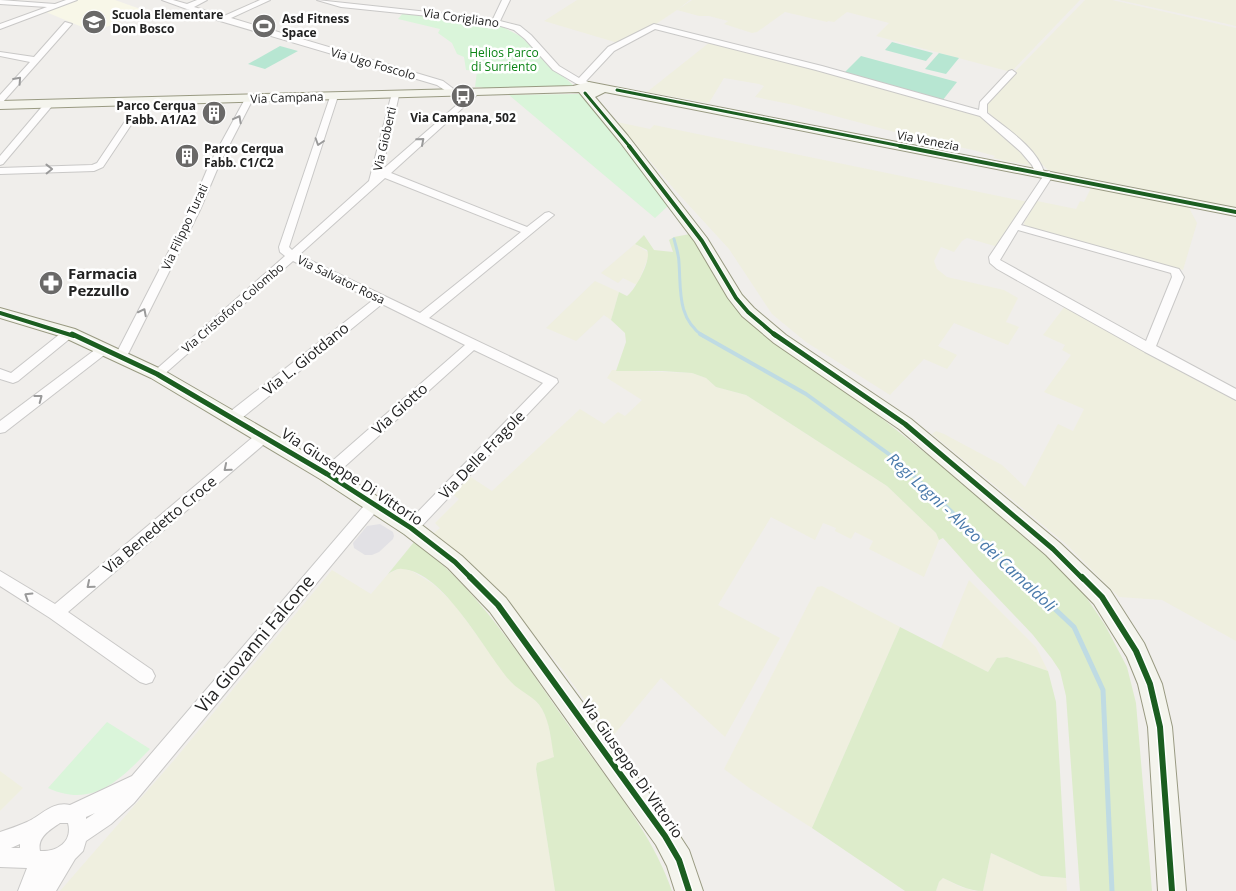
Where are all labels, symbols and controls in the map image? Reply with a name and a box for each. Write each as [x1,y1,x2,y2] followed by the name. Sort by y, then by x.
[422,4,500,31] street label: Via Corigliano
[112,6,223,37] place label: Scuola Elementare Don Bosco
[81,9,107,35] school or university icon: Scuola Elementare Don Bosco
[282,10,349,41] place label: Asd Fitness Space
[251,13,277,39] sports icon: Asd Fitness Space
[329,43,418,84] street label: Via Ugo Foscolo
[469,44,539,75] park label: Helios Parco di Surriento
[12,77,20,86] one-way arrow
[450,83,476,109] bus stop icon: Via Campana, 502
[250,88,324,107] street label: Via Campana
[116,97,196,128] place label: Parco Cerqua Fabb. A1/A2
[201,100,227,126] building icon: Parco Cerqua Fabb. A1/A2
[369,105,400,173] street label: Via Gioberti
[410,109,516,126] place label: Via Campana, 502
[232,116,242,125] one-way arrow
[895,126,961,155] street label: Via Venezia
[315,138,325,146] one-way arrow
[416,138,425,147] one-way arrow
[204,140,284,171] place label: Parco Cerqua Fabb. C1/C2
[174,143,200,169] building icon: Parco Cerqua Fabb. C1/C2
[45,164,53,175] one-way arrow
[157,181,212,273] street label: Via Filippo Turati
[295,251,388,308] street label: Via Salvator Rosa
[178,259,287,357] street label: Via Cristoforo Colombo
[68,263,137,300] place label: Farmacia Pezzullo
[38,270,64,296] pharmacy icon: Farmacia Pezzullo
[137,308,147,317] one-way arrow
[258,317,353,399] street label: Via L. Giotdano
[367,378,431,439] street label: Via Giotto
[33,396,42,404] one-way arrow
[434,406,529,503] street label: Via Delle Fragole
[278,423,427,529] street label: Via Giuseppe Di Vittorio
[883,448,1062,617] water label: Regi Lagni - Alveo dei Camaldoli
[224,462,233,471] one-way arrow
[98,471,220,578] street label: Via Benedetto Croce
[189,569,319,717] street label: Via Giovanni Falcone
[87,579,96,588] one-way arrow
[24,592,33,602] one-way arrow
[577,695,688,842] street label: Via Giuseppe Di Vittorio

